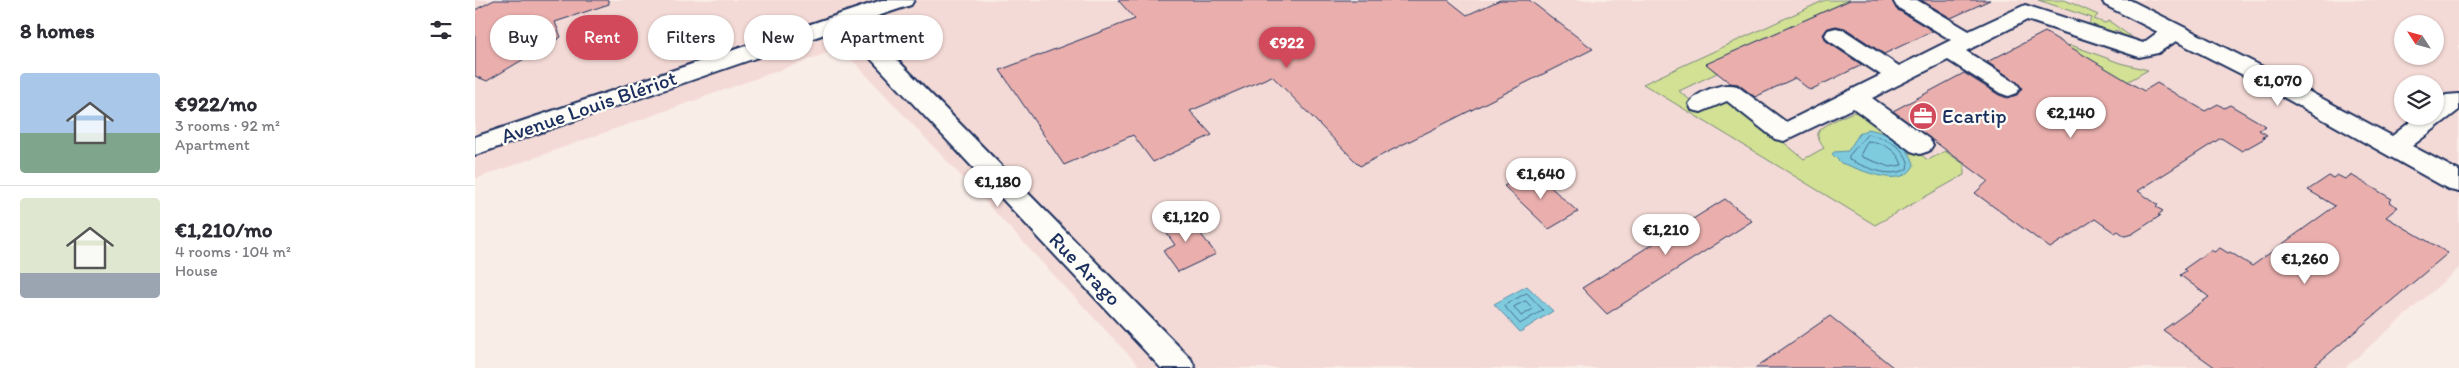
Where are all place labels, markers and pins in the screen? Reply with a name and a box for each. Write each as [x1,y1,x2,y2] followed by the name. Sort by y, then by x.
[1257,27,1317,69] pin: €922
[2237,64,2319,107] pin: €1,070
[2030,96,2112,139] pin: €2,140
[1908,101,1938,131] office icon: Ecartip
[1942,103,2007,128] place label: Ecartip
[1500,158,1582,200] pin: €1,640
[957,166,1039,208] pin: €1,180
[1145,200,1227,243] pin: €1,120
[1625,214,1707,256] pin: €1,210
[2264,242,2346,285] pin: €1,260

